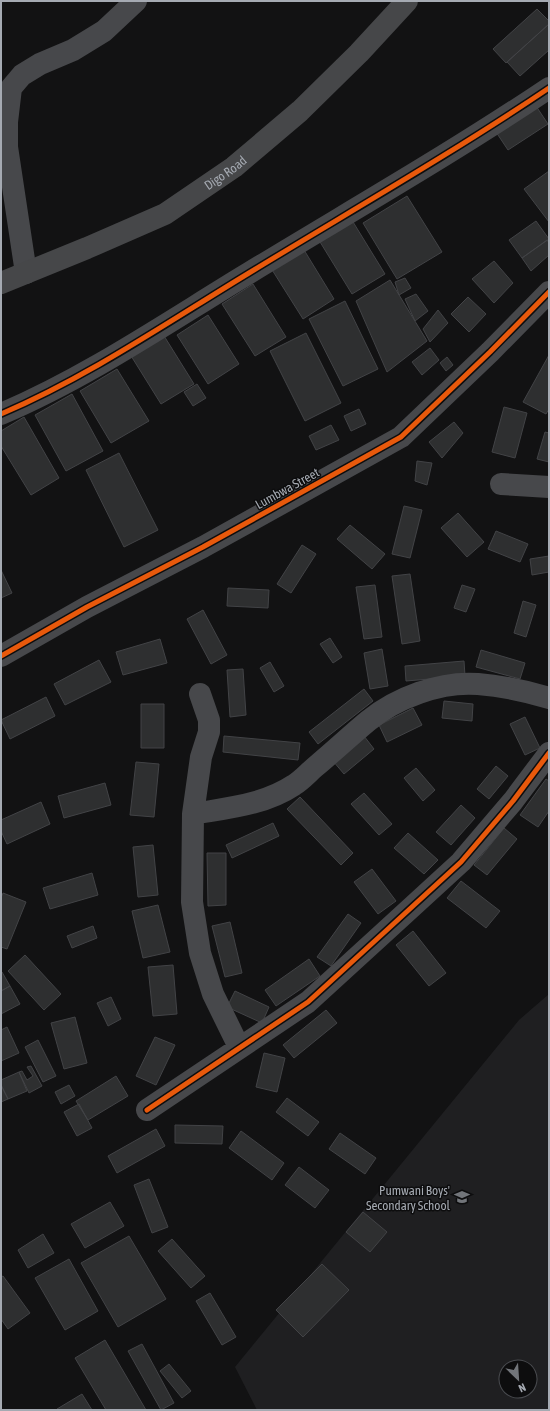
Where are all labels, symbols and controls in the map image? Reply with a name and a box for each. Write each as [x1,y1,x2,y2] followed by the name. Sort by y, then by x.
[201,153,250,193] street label: Digo Road
[253,465,322,512] street label: Lumbwa Street
[366,1183,451,1213] place label: Pumwani Boys' Secondary School
[453,1188,471,1206] school or university icon: Pumwani Boys' Secondary School
[498,1359,538,1399] north arrow
[517,1381,528,1395] text: N

